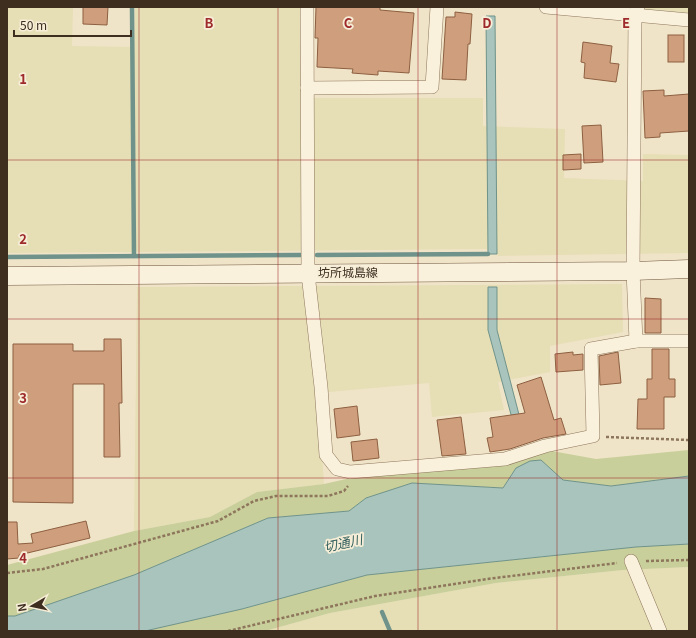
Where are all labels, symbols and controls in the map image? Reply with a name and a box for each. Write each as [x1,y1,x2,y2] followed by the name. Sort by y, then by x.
[14,12,131,38] scale bar
[205,13,214,32] text: B
[344,13,353,32] text: C
[482,13,492,32] text: D
[622,13,630,32] text: E
[20,16,47,33] text: 50 m
[19,69,27,88] text: 1
[19,229,27,248] text: 2
[318,263,378,280] street label: 坊所城島線
[19,388,27,407] text: 3
[322,529,366,556] water label: 切通川
[19,548,27,567] text: 4
[12,586,52,626] north arrow
[13,602,30,613] text: N

